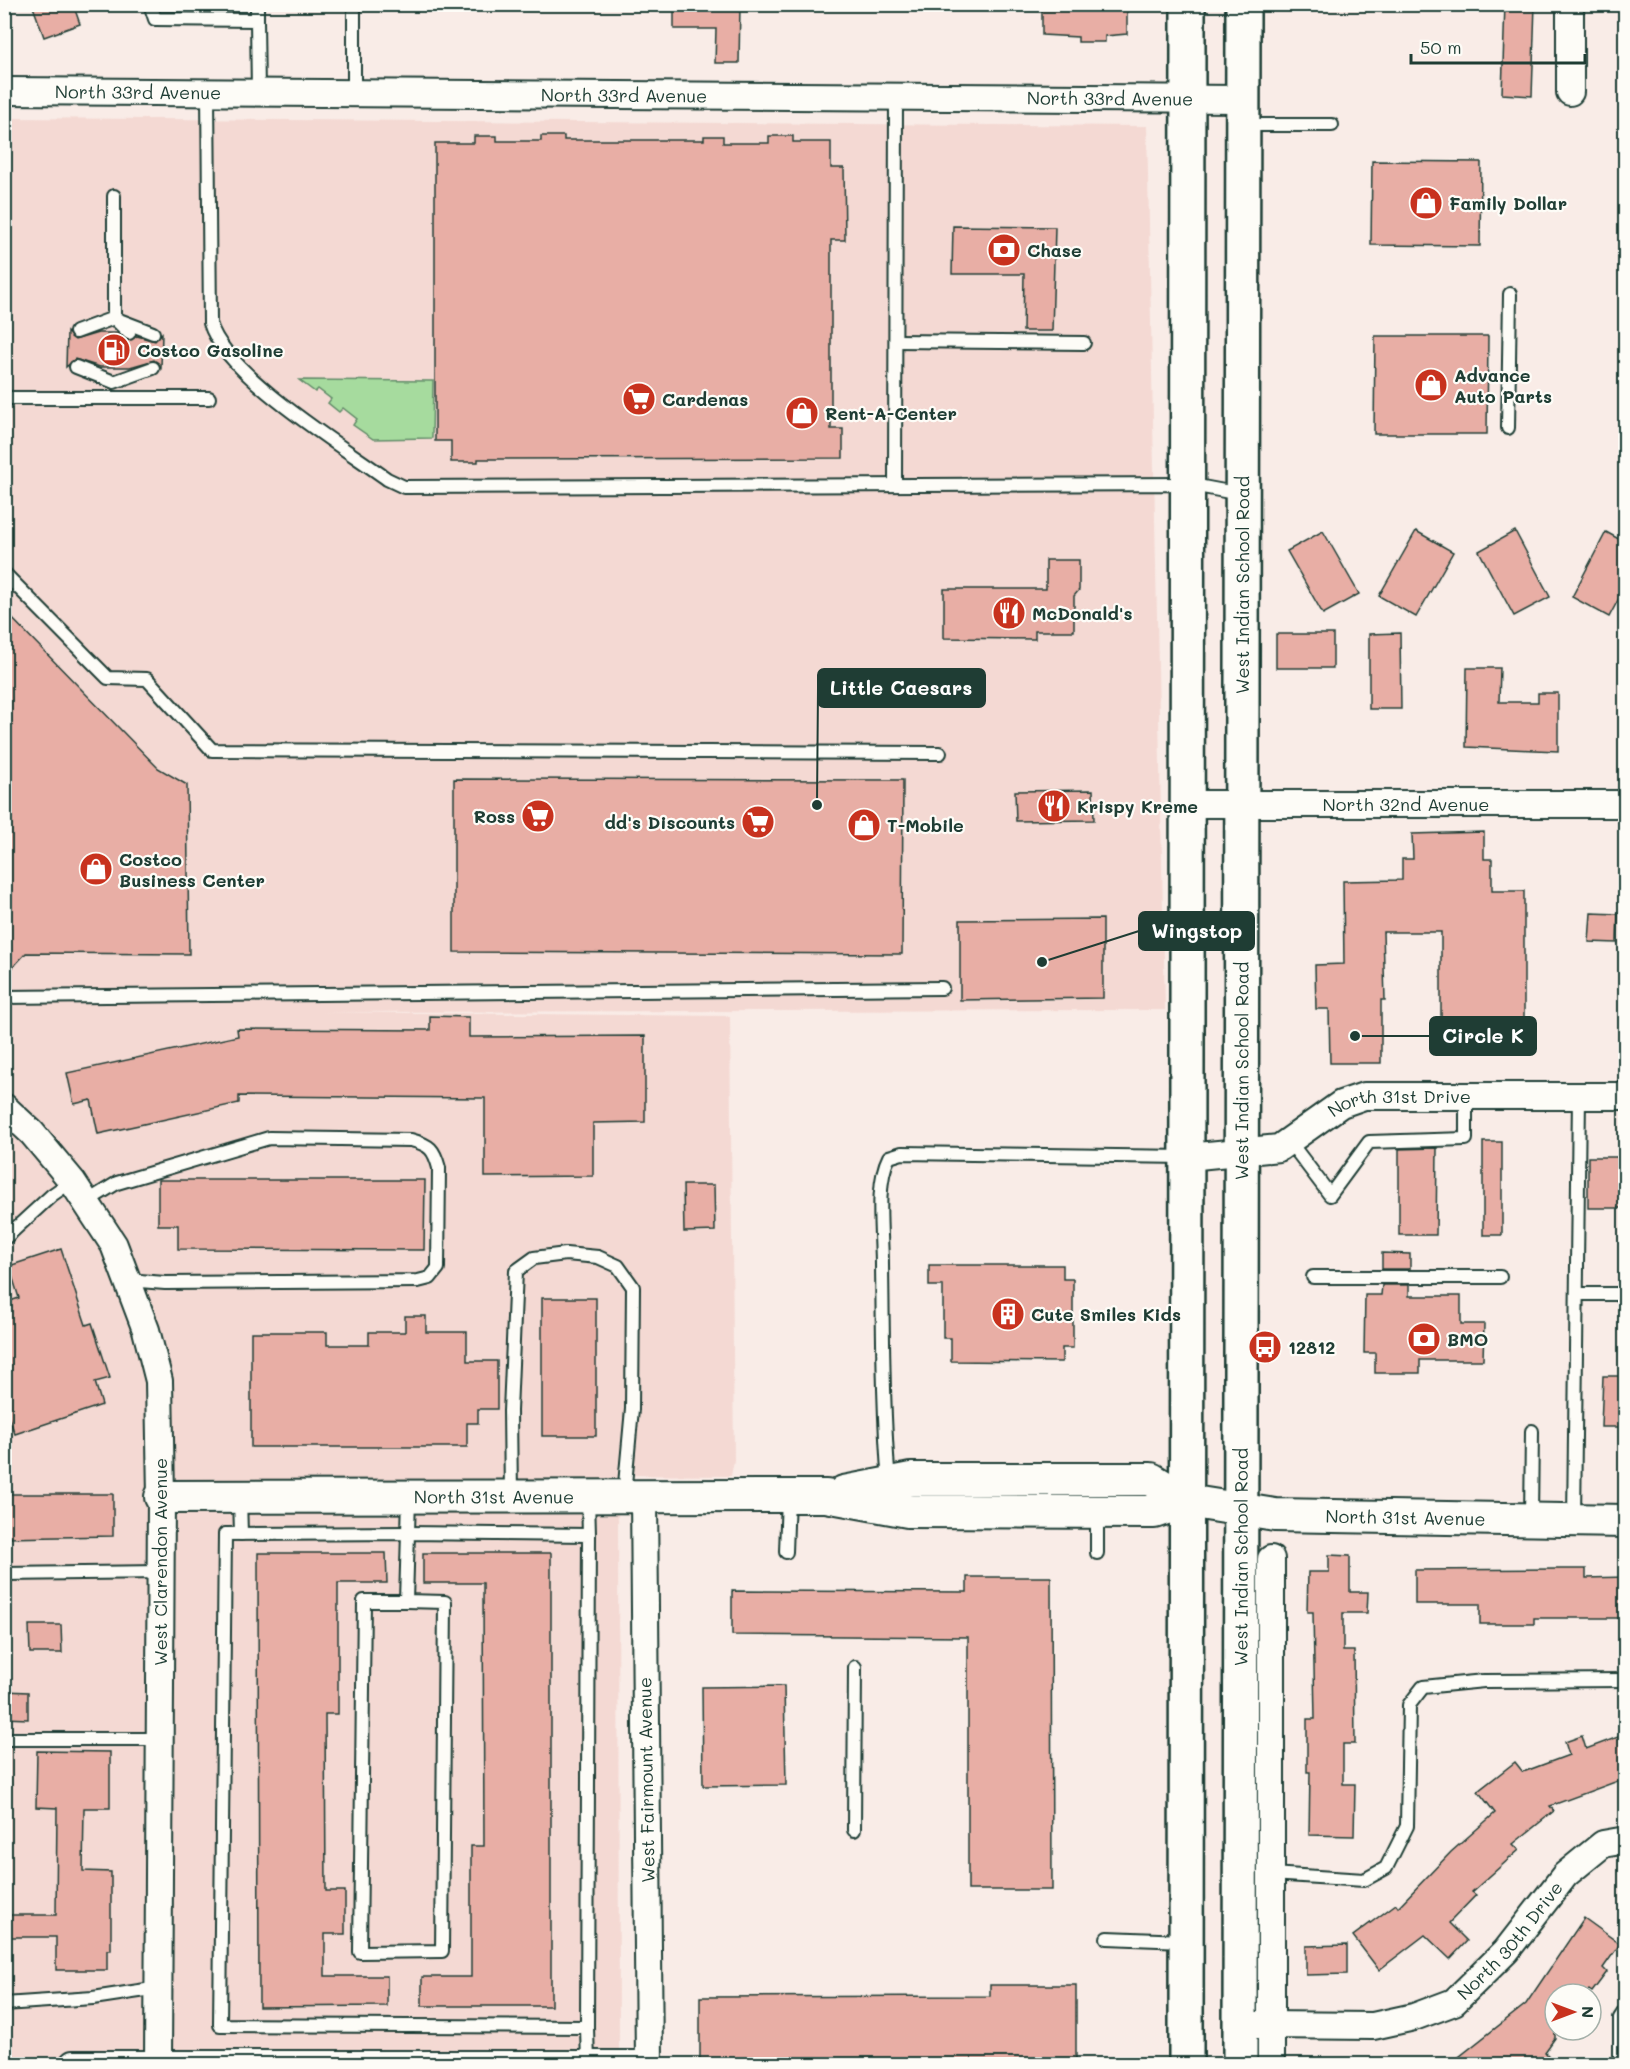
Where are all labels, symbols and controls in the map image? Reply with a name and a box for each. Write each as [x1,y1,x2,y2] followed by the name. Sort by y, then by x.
[1411,27,1585,65] scale bar
[1420,35,1462,59] text: 50 m
[55,79,221,104] street label: North 33rd Avenue
[541,82,707,108] street label: North 33rd Avenue
[1027,86,1193,111] street label: North 33rd Avenue
[1408,185,1444,221] shop icon: Family Dollar
[1449,191,1567,215] place label: Family Dollar
[986,232,1022,268] bank icon: Chase
[1027,238,1082,262] place label: Chase
[96,332,132,368] fuel station icon: Costco Gasoline
[137,338,284,362] place label: Costco Gasoline
[1454,363,1552,408] place label: Advance Auto Parts
[1413,367,1449,403] shop icon: Advance Auto Parts
[621,381,657,417] supermarket icon: Cardenas
[662,387,748,411] place label: Cardenas
[784,395,820,431] shop icon: Rent-A-Center
[825,401,957,425] place label: Rent-A-Center
[1230,476,1254,694] street label: West Indian School Road
[991,595,1027,631] restaurant icon: McDonald's
[1032,601,1133,625] place label: McDonald's
[818,669,985,707] callout: Little Caesars
[830,674,972,700] text: Little Caesars
[1036,788,1072,824] restaurant icon: Krispy Kreme
[1323,792,1489,816] street label: North 32nd Avenue
[1077,794,1198,818] place label: Krispy Kreme
[520,798,556,834] supermarket icon: Ross
[473,804,515,828] place label: Ross
[740,804,776,840] supermarket icon: dd's Discounts
[846,807,882,843] shop icon: T-Mobile
[604,810,735,834] place label: dd's Discounts
[887,813,964,837] place label: T-Mobile
[119,847,265,892] place label: Costco Business Center
[78,851,114,887] shop icon: Costco Business Center
[1139,912,1254,950] callout: Wingstop
[1152,917,1242,943] text: Wingstop
[1229,962,1254,1180] street label: West Indian School Road
[1430,1017,1536,1055] callout: Circle K
[1442,1022,1524,1048] text: Circle K
[1322,1084,1471,1122] street label: North 31st Drive
[990,1296,1026,1332] building icon: Cute Smiles Kids
[1031,1302,1181,1326] place label: Cute Smiles Kids
[1406,1321,1442,1357] bank icon: BMO
[1447,1327,1488,1351] place label: BMO
[1247,1329,1283,1365] bus stop icon: 12812
[1288,1335,1335,1359] place label: 12812
[1229,1448,1253,1666] street label: West Indian School Road
[148,1458,172,1666] street label: West Clarendon Avenue
[414,1484,574,1509] street label: North 31st Avenue
[1325,1504,1486,1531] street label: North 31st Avenue
[632,1677,660,1883] street label: West Fairmount Avenue
[1452,1876,1568,2005] street label: North 30th Drive
[1543,1982,1603,2042] north arrow
[1578,2006,1599,2018] text: N

